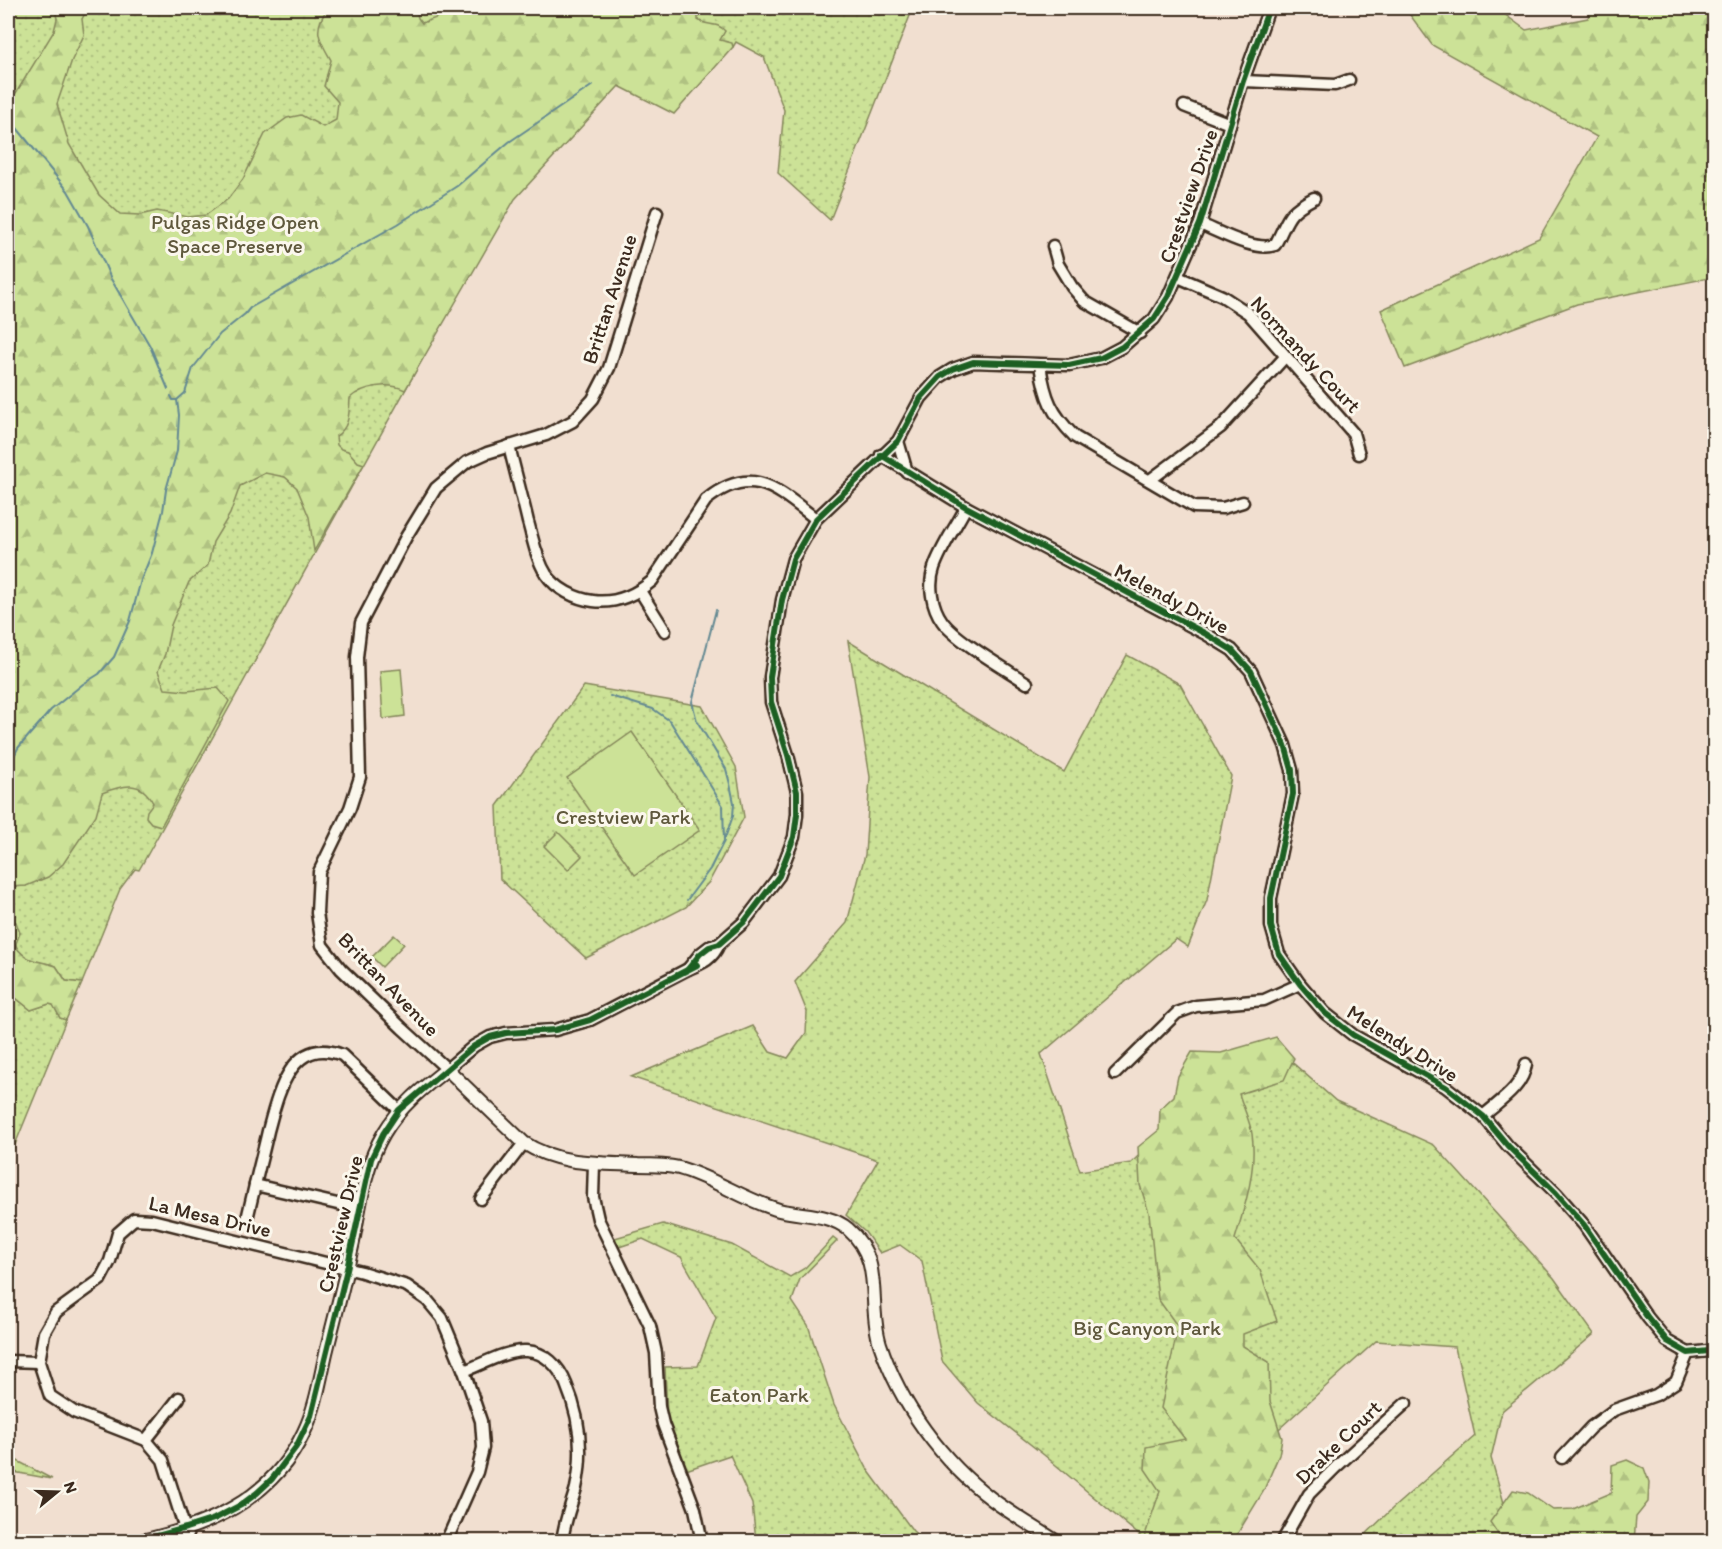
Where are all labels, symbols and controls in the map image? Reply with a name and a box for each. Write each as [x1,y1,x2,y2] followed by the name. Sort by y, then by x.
[1153,125,1223,266] street label: Crestview Drive
[151,209,319,258] park label: Pulgas Ridge Open Space Preserve
[576,231,642,367] street label: Brittan Avenue
[1246,290,1367,418] street label: Normandy Court
[1110,557,1234,639] street label: Melendy Drive
[556,804,690,829] park label: Crestview Park
[333,927,445,1041] street label: Brittan Avenue
[1343,999,1463,1087] street label: Melendy Drive
[312,1153,368,1295] street label: Crestview Drive
[146,1190,274,1242] street label: La Mesa Drive
[1073,1315,1221,1340] park label: Big Canyon Park
[710,1382,809,1407] park label: Eaton Park
[1290,1395,1387,1489] street label: Drake Court
[27,1462,87,1522] north arrow
[60,1479,81,1495] text: N

